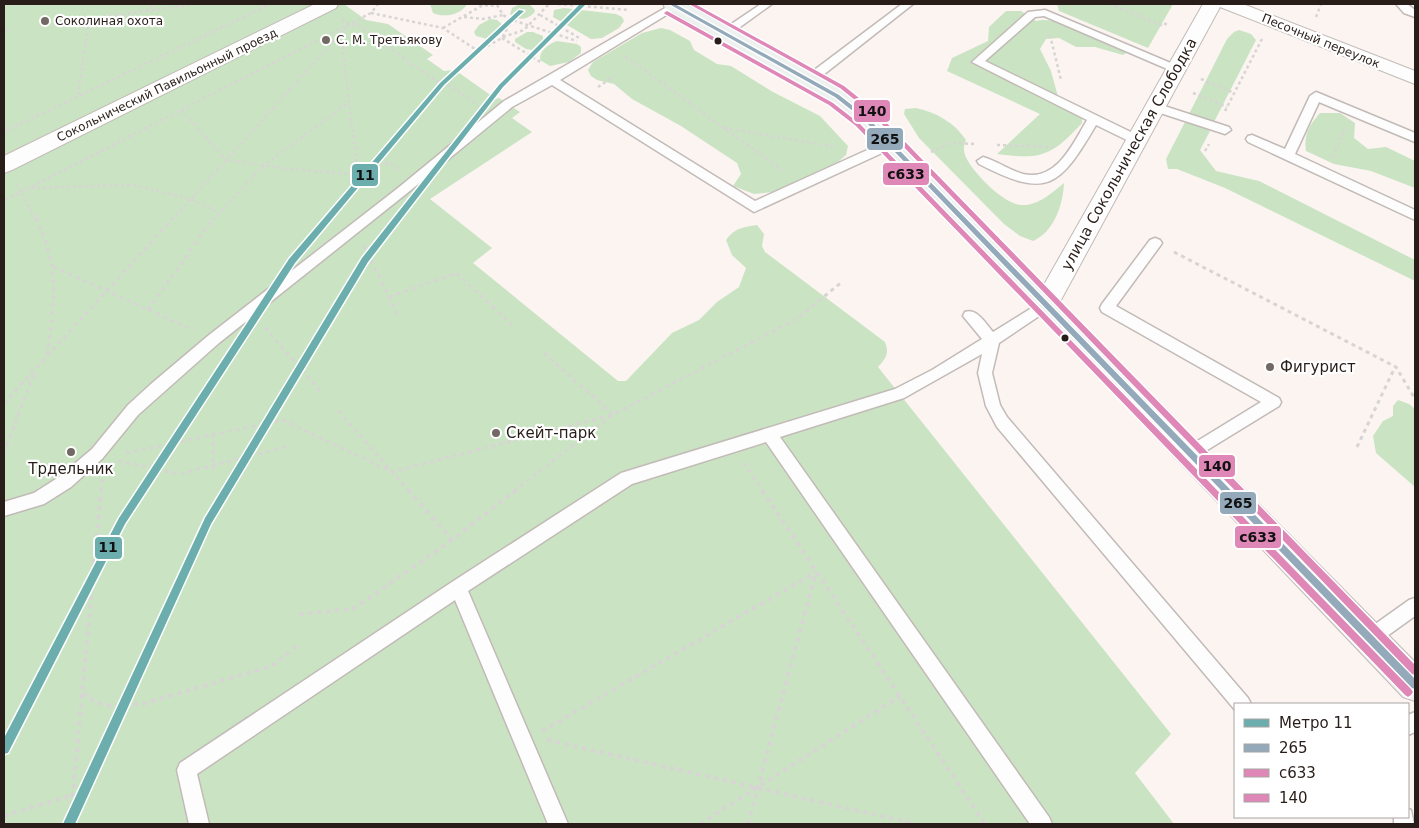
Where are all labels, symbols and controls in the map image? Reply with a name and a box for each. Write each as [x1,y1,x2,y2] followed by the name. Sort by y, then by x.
[1260,11,1382,71] street label: Песочный переулок
[55,14,163,28] place label: Соколиная охота
[39,15,51,27] marker: Соколиная охота
[55,25,279,145] street label: Сокольнический Павильонный проезд
[336,33,442,47] place label: С. М. Третьякову
[320,34,332,46] marker: С. М. Третьякову
[1057,35,1201,273] street label: улица Сокольническая Слободка
[713,36,723,46] unlabelled marker
[853,99,891,123] line badge: 140
[857,103,887,119] text: 140
[866,127,904,151] line badge: 265
[870,131,900,147] text: 265
[882,162,930,186] line badge: с633
[351,163,379,187] line badge: 11
[887,166,925,182] text: с633
[355,167,375,183] text: 11
[1060,333,1070,343] unlabelled marker
[1280,358,1356,376] place label: Фигурист
[1264,361,1276,373] marker: Фигурист
[506,424,596,442] place label: Скейт-парк
[490,427,502,439] marker: Скейт-парк
[65,446,77,458] marker: Трдельник
[1198,454,1236,478] line badge: 140
[1202,458,1232,474] text: 140
[27,460,114,478] place label: Трдельник
[1219,491,1257,515] line badge: 265
[1223,495,1253,511] text: 265
[1234,525,1282,549] line badge: с633
[1239,529,1277,545] text: с633
[94,536,123,560] line badge: 11
[98,539,118,555] text: 11
[1234,703,1409,818] legend
[1279,714,1352,732] text: Метро 11
[1279,739,1308,757] text: 265
[1279,764,1316,782] text: с633
[1279,789,1308,807] text: 140

